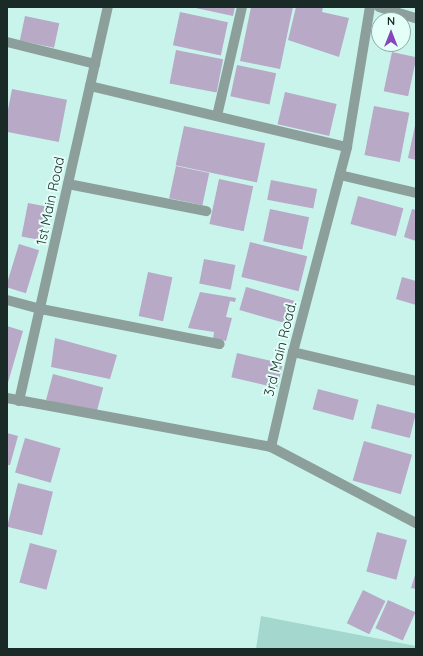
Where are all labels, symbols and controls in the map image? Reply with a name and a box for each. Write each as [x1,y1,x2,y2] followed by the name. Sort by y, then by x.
[371,12,411,52] north arrow
[387,14,395,28] text: N
[32,155,68,247] street label: 1st Main Road
[260,300,300,398] street label: 3rd Main Road.

